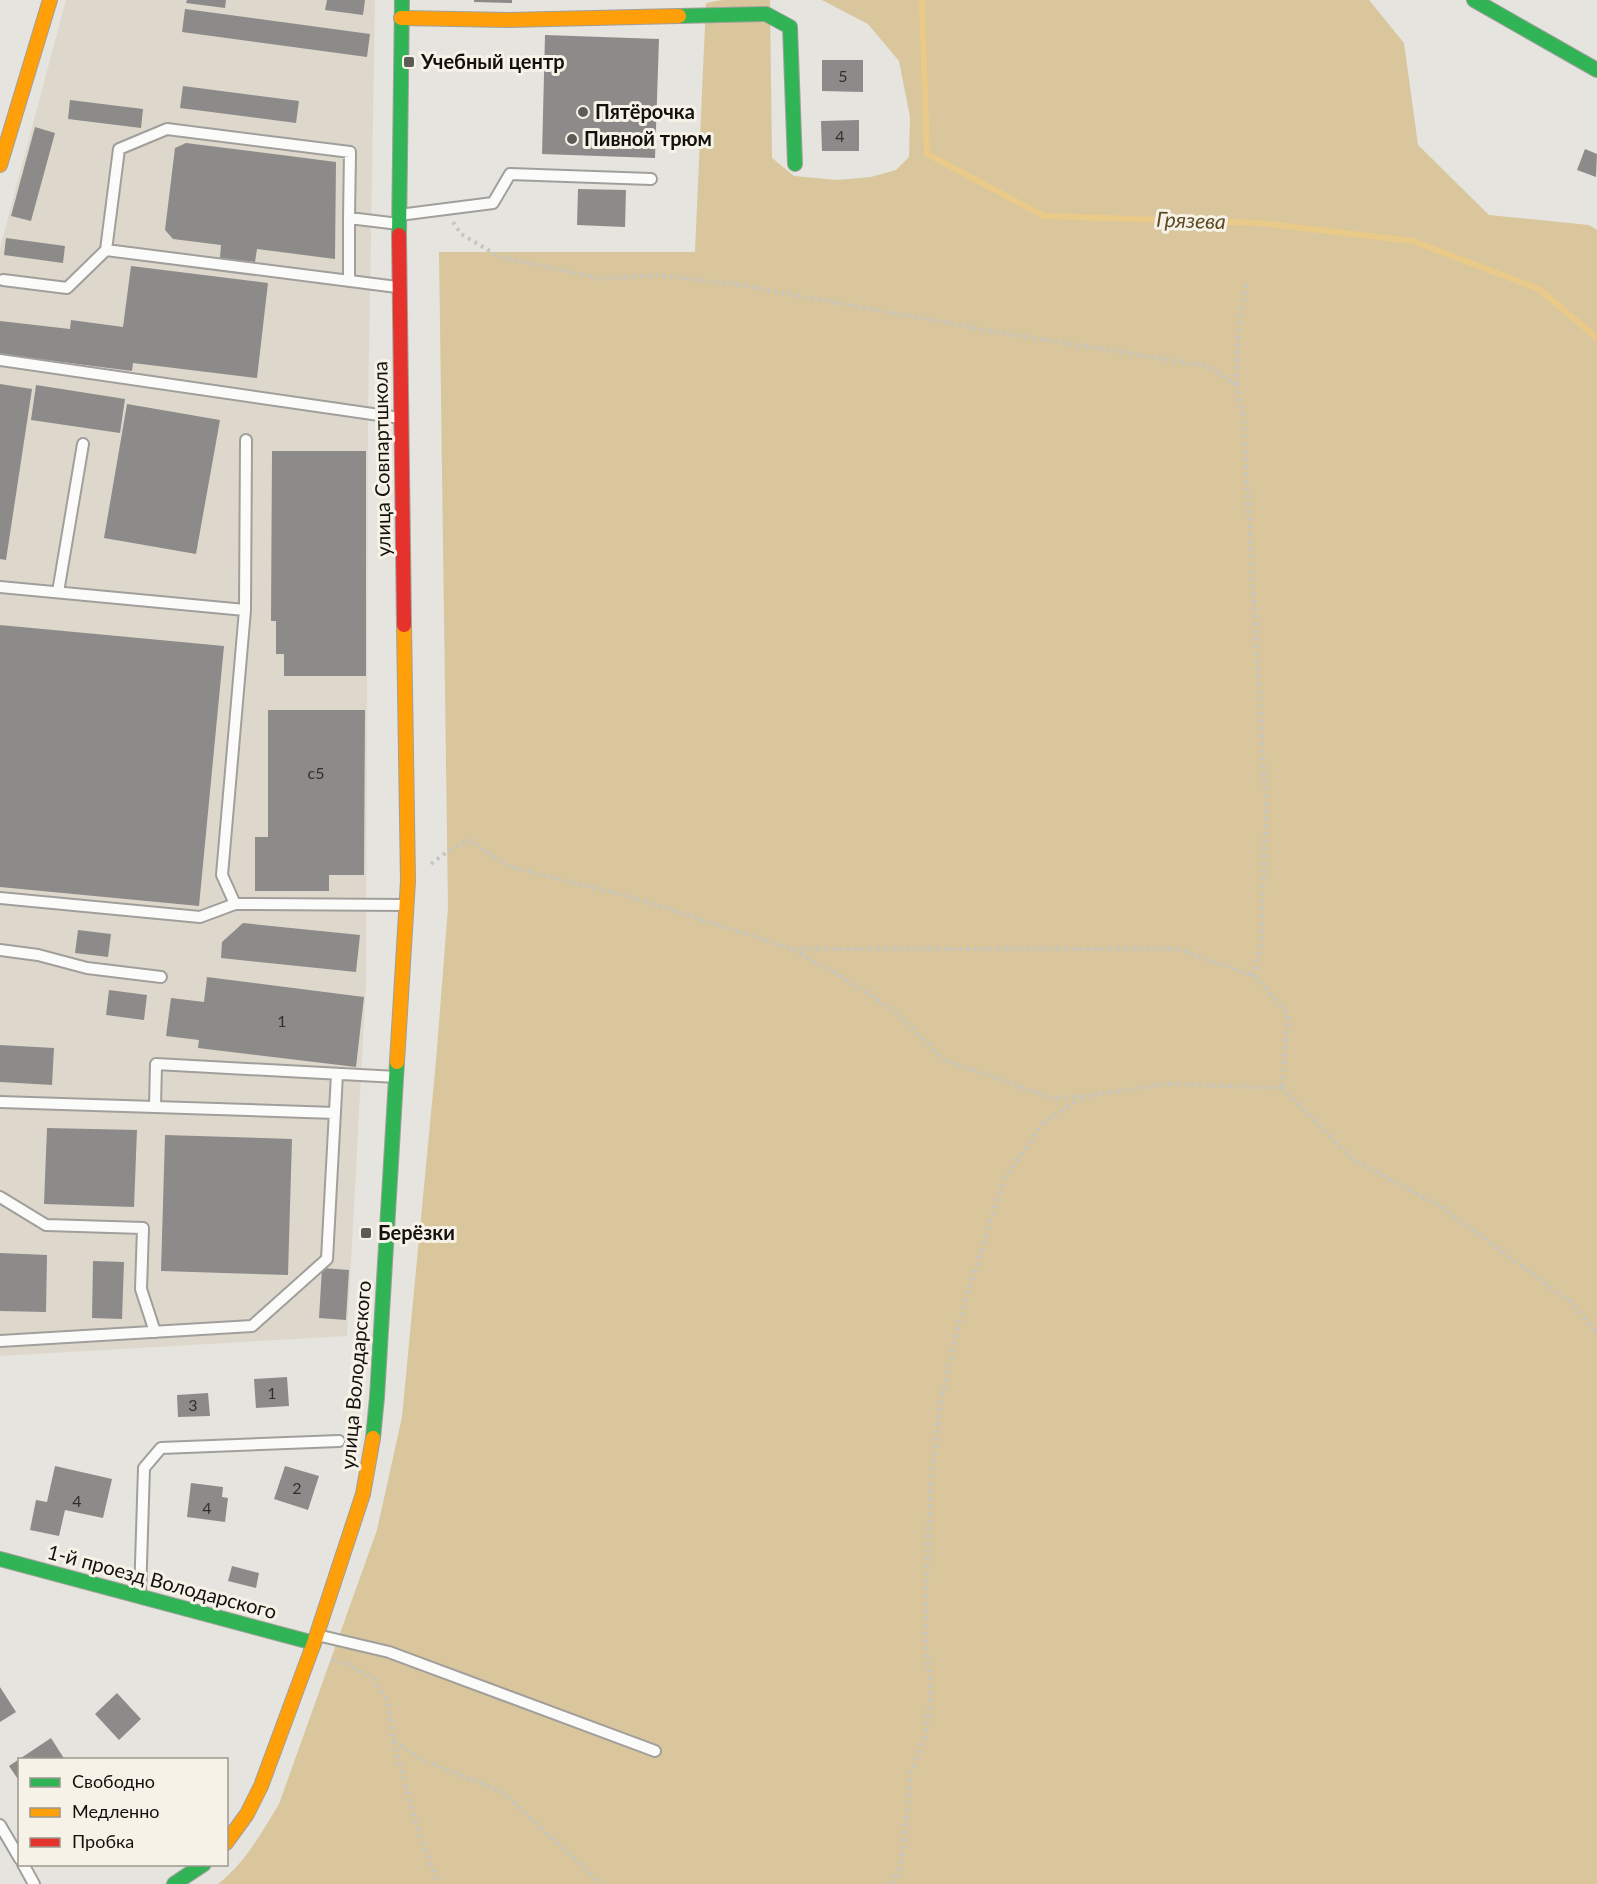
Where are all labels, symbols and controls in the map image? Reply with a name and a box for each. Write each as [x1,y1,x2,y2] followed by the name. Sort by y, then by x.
[420,49,565,73] place label: Учебный центр
[402,55,416,69] marker: Учебный центр
[838,66,848,85] house number: 5
[595,99,695,123] place label: Пятёрочка
[576,105,590,119] marker: Пятёрочка
[584,126,712,150] place label: Пивной трюм
[835,126,845,145] house number: 4
[565,132,579,146] marker: Пивной трюм
[1156,206,1226,233] water label: Грязева
[367,361,395,557] street label: улица Совпартшкола
[308,763,324,782] house number: с5
[277,1011,287,1030] house number: 1
[378,1220,455,1244] place label: Берёзки
[359,1226,373,1240] marker: Берёзки
[335,1279,375,1470] street label: улица Володарского
[267,1383,277,1402] house number: 1
[188,1395,198,1414] house number: 3
[292,1478,302,1497] house number: 2
[72,1491,82,1510] house number: 4
[202,1498,212,1517] house number: 4
[45,1539,280,1623] street label: 1-й проезд Володарского
[18,1758,228,1866] legend
[72,1770,155,1792] text: Свободно
[72,1800,160,1822] text: Медленно
[72,1830,134,1852] text: Пробка

